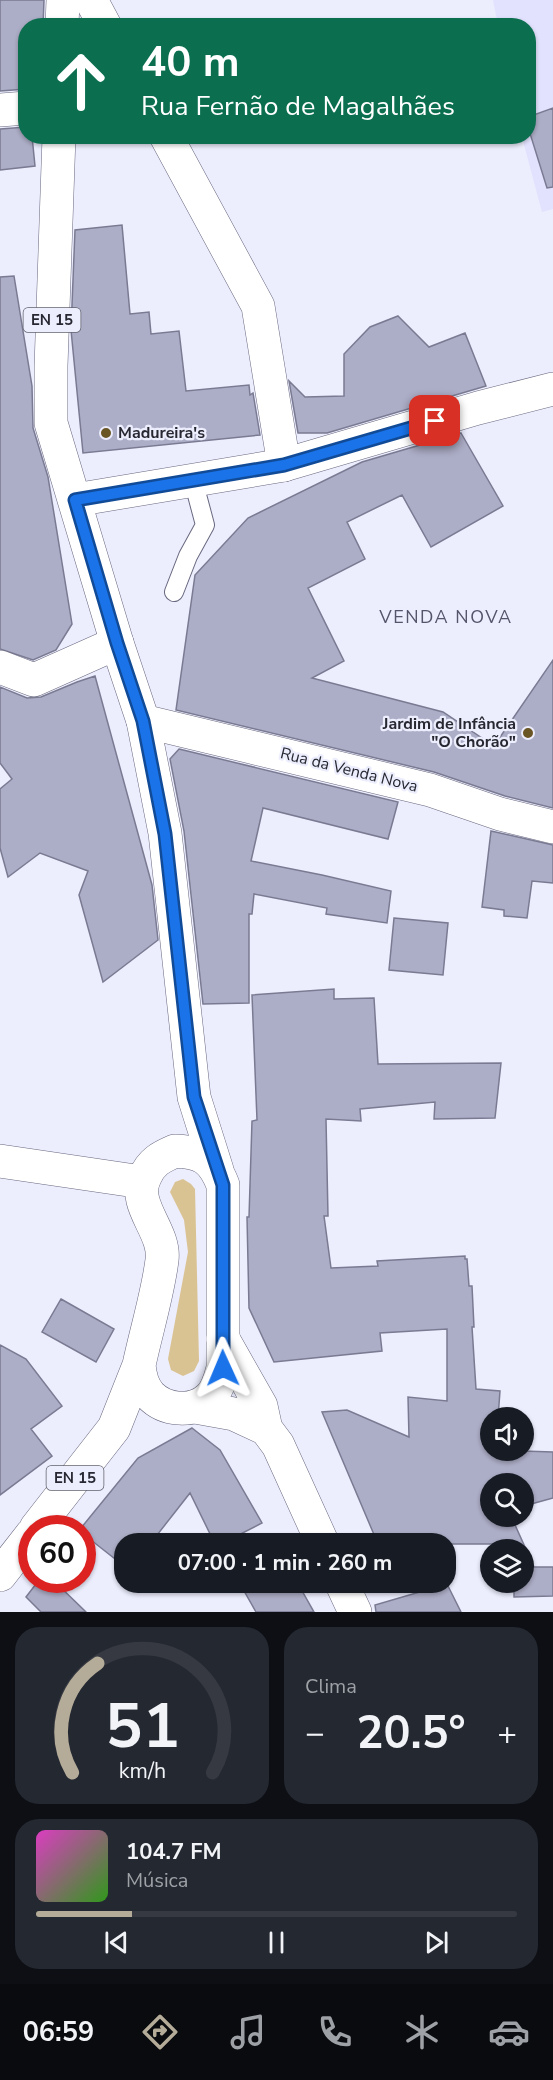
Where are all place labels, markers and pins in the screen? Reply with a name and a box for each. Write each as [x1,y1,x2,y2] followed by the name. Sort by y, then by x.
[409,395,460,446] pin
[118,422,205,444] place label: Madureira's
[99,426,113,440] marker: Madureira's
[382,713,516,753] place label: Jardim de Infância "O Chorão"
[521,726,535,740] marker: Jardim de Infância "O Chorão"

